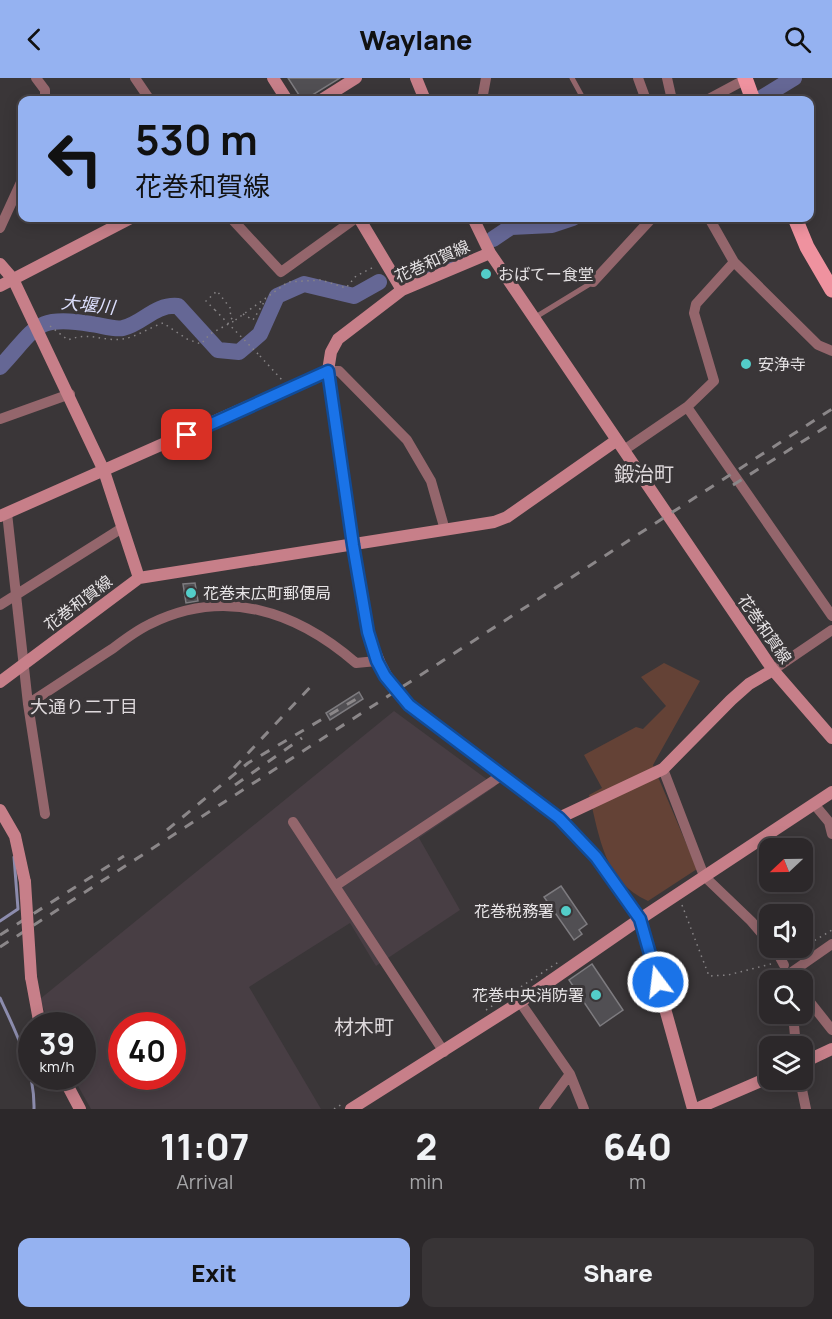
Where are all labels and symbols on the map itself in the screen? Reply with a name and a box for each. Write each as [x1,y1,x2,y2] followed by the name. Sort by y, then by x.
[391,235,473,287] street label: 花巻和賀線
[498,263,594,285] place label: おばてー食堂
[479,267,493,281] marker: おばてー食堂
[60,289,118,319] water label: 大堰川
[758,353,806,375] place label: 安浄寺
[739,357,753,371] marker: 安浄寺
[161,409,212,460] pin
[614,460,674,487] district label: 鍛治町
[39,570,117,636] street label: 花巻和賀線
[203,582,331,604] place label: 花巻末広町郵便局
[184,586,198,600] marker: 花巻末広町郵便局
[733,590,797,668] street label: 花巻和賀線
[30,694,138,718] district label: 大通り二丁目
[759,838,813,892] north arrow
[474,900,554,922] place label: 花巻税務署
[559,904,573,918] marker: 花巻税務署
[626,950,690,1014] position arrow
[472,984,584,1006] place label: 花巻中央消防署
[589,988,603,1002] marker: 花巻中央消防署
[108,1012,186,1090] speed limit sign: 40
[334,1013,394,1040] district label: 材木町

